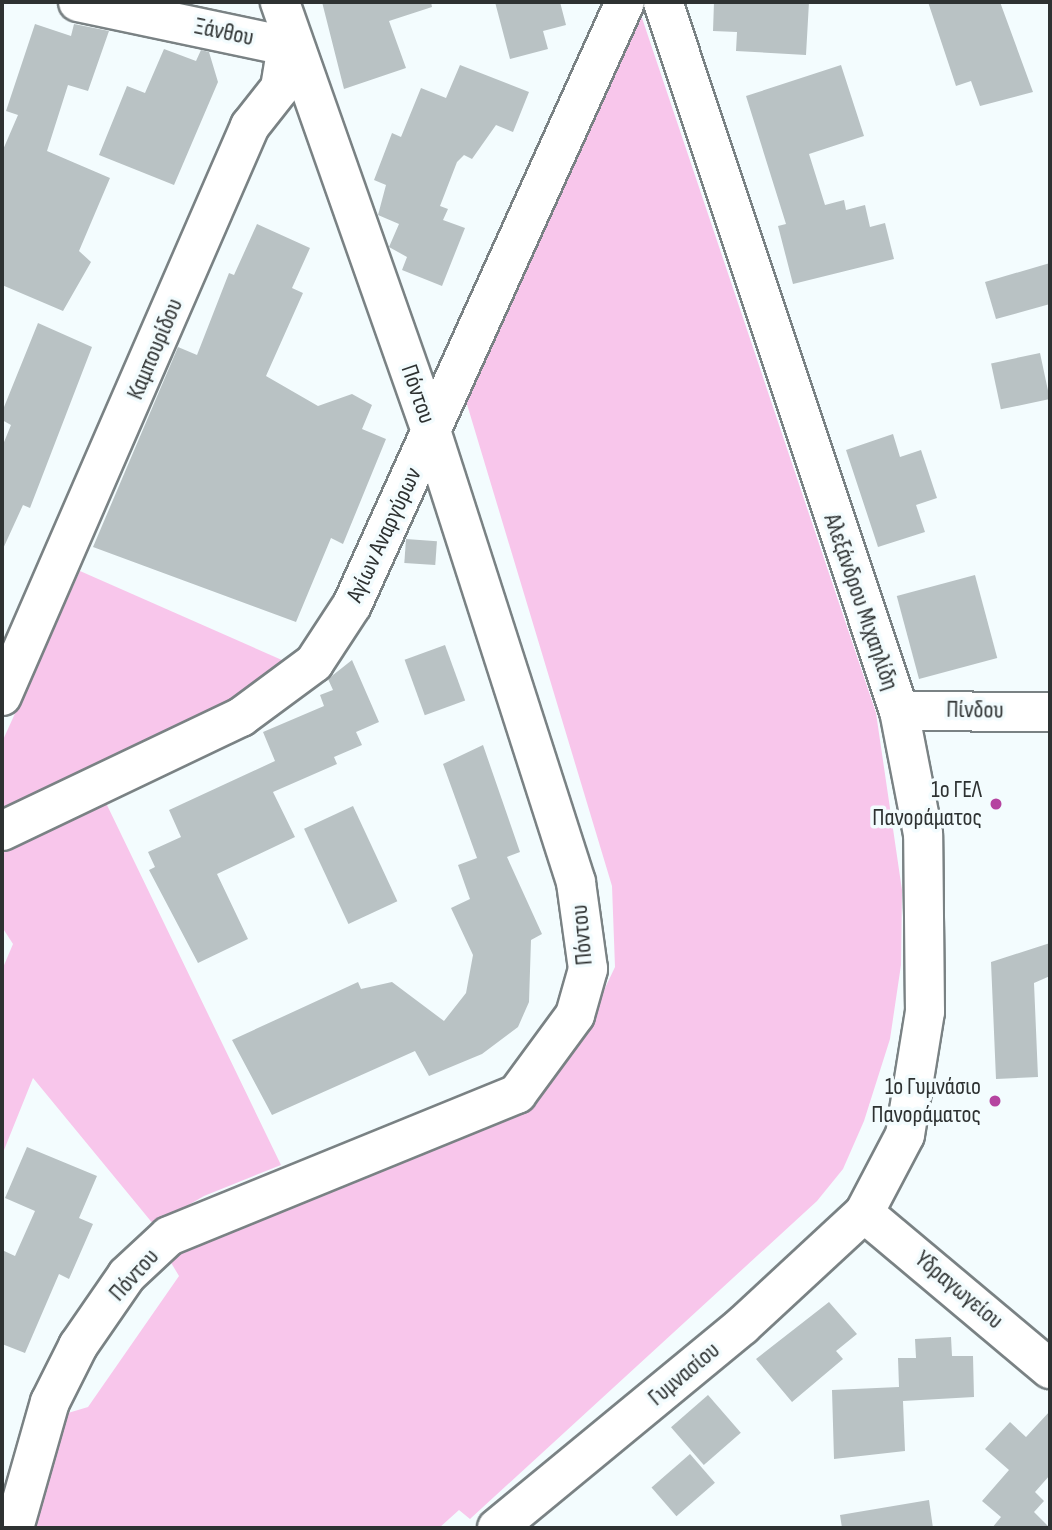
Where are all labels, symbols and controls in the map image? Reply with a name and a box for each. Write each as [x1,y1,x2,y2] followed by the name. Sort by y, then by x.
[192,12,256,52] street label: Ξάνθου
[121,294,189,404] street label: Καμπουρίδου
[395,361,441,427] street label: Πόντου
[340,463,428,607] street label: Αγίων Αναργύρων
[817,510,905,694] street label: Aλεξάνδρου Mιχαηλίδη
[946,695,1004,725] street label: Πίνδου
[872,776,982,832] place label: 1ο ΓΕΛ Πανοράματος
[988,796,1004,812] marker: 1ο ΓΕΛ Πανοράματος
[565,904,599,966] street label: Πόντου
[871,1073,981,1129] place label: 1ο Γυμνάσιο Πανοράματος
[987,1093,1003,1109] marker: 1ο Γυμνάσιο Πανοράματος
[103,1243,165,1307] street label: Πόντου
[909,1245,1009,1335] street label: Υδραγωγείου
[643,1336,725,1412] street label: Γυμνασίου

